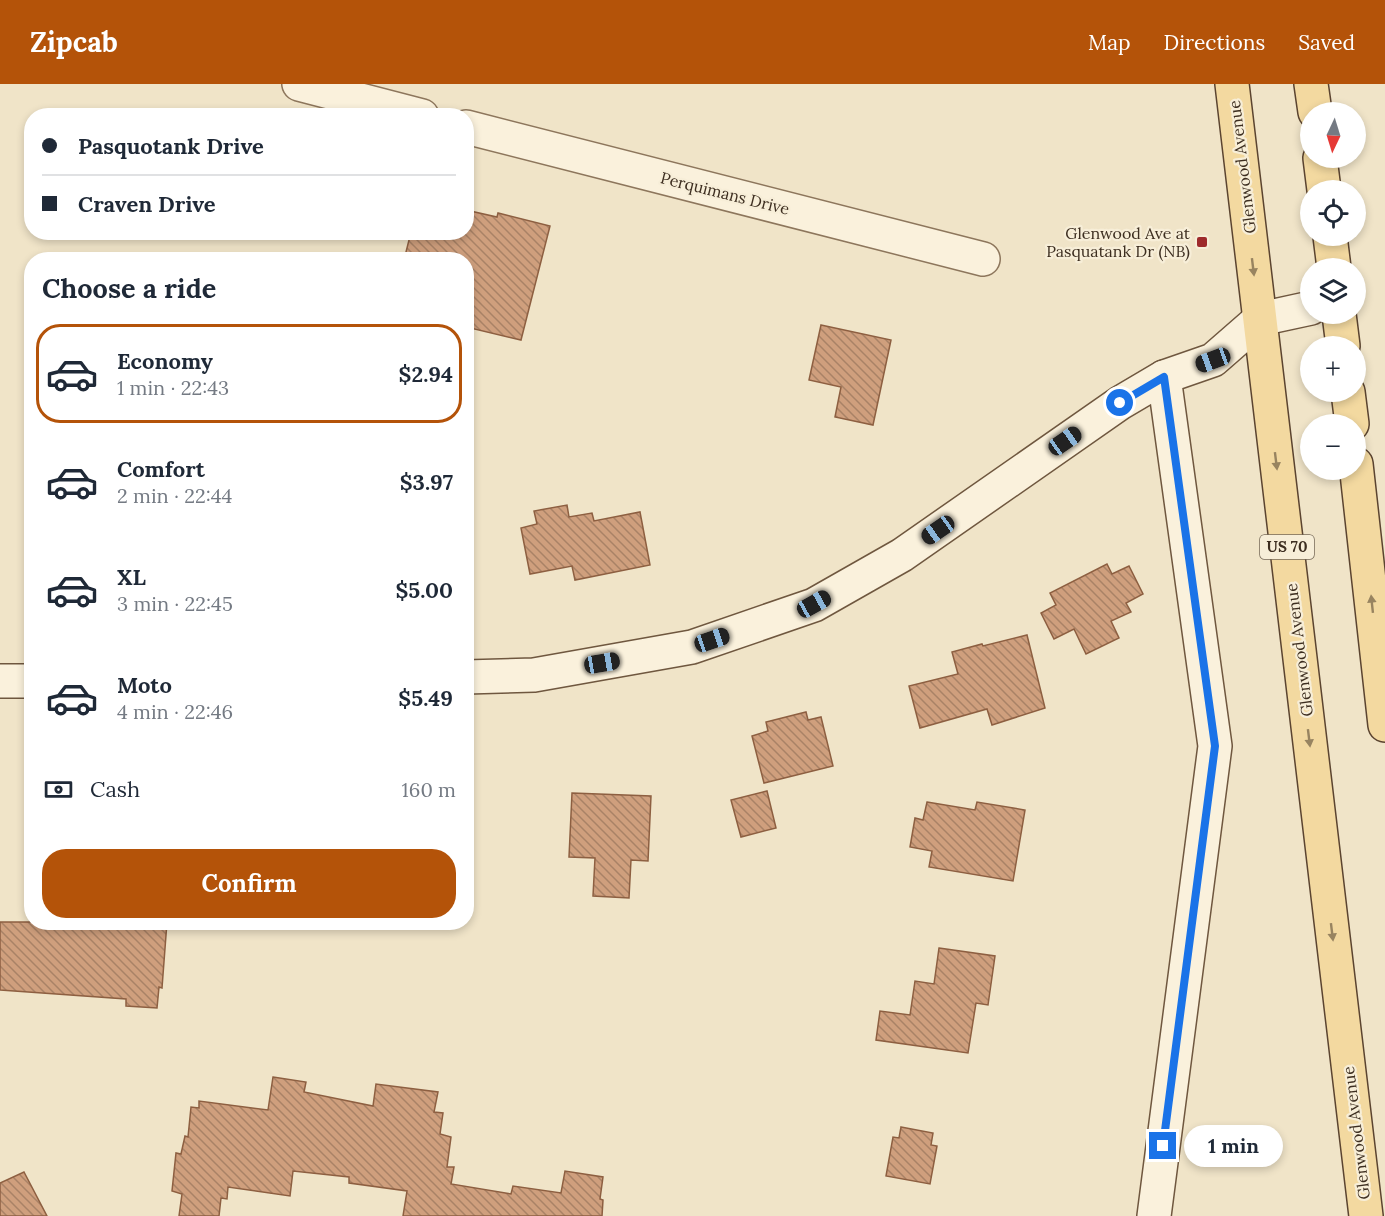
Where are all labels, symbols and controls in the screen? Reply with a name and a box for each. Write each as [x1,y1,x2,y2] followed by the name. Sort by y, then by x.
[30,24,118,60] text: Zipcab
[1088,29,1131,56] text: Map
[1164,29,1265,56] text: Directions
[1298,29,1355,56] text: Saved
[1224,99,1260,235] street label: Glenwood Avenue
[1300,102,1366,168] north arrow
[1300,102,1366,480] map controls
[78,132,264,160] text: Pasquotank Drive
[658,167,792,219] street label: Perquimans Drive
[1300,180,1366,246] button: locate
[78,190,216,218] text: Craven Drive
[1046,223,1191,262] place label: Glenwood Ave at Pasquatank Dr (NB)
[1195,235,1209,249] marker: Glenwood Ave at Pasquatank Dr (NB)
[1249,258,1258,277] one-way arrow
[1300,258,1366,324] button: layers
[42,271,216,305] text: Choose a ride
[1300,336,1366,402] button: +
[1193,345,1233,375] car
[45,347,99,401] icon: car
[117,347,213,375] text: Economy
[399,360,453,388] text: $2.94
[117,375,229,400] text: 1 min · 22:43
[1106,389,1133,416] route start
[1300,414,1366,480] button: −
[1045,423,1085,459] car
[1272,451,1281,470] one-way arrow
[45,455,99,509] icon: car
[117,455,205,483] text: Comfort
[400,468,453,496] text: $3.97
[117,483,232,508] text: 2 min · 22:44
[918,512,958,548] car
[1260,535,1314,559] road number: US 70
[45,563,99,617] icon: car
[117,563,146,591] text: XL
[395,576,453,604] text: $5.00
[1281,582,1317,718] street label: Glenwood Avenue
[794,587,834,621] car
[117,591,233,616] text: 3 min · 22:45
[1367,594,1376,613] one-way arrow
[692,626,732,654] car
[583,651,621,675] car
[45,671,99,725] icon: car
[117,671,172,699] text: Moto
[398,684,453,712] text: $5.49
[117,699,233,724] text: 4 min · 22:46
[1304,729,1314,748] one-way arrow
[42,773,75,806] icon: cash
[90,775,140,803] text: Cash
[402,777,456,802] text: 160 m
[42,849,456,918] button: Confirm
[1327,922,1337,941] one-way arrow
[1338,1065,1374,1201] street label: Glenwood Avenue
[1184,1125,1283,1167] callout: 1 min
[1149,1132,1176,1159] route end
[1208,1133,1259,1158] text: 1 min

